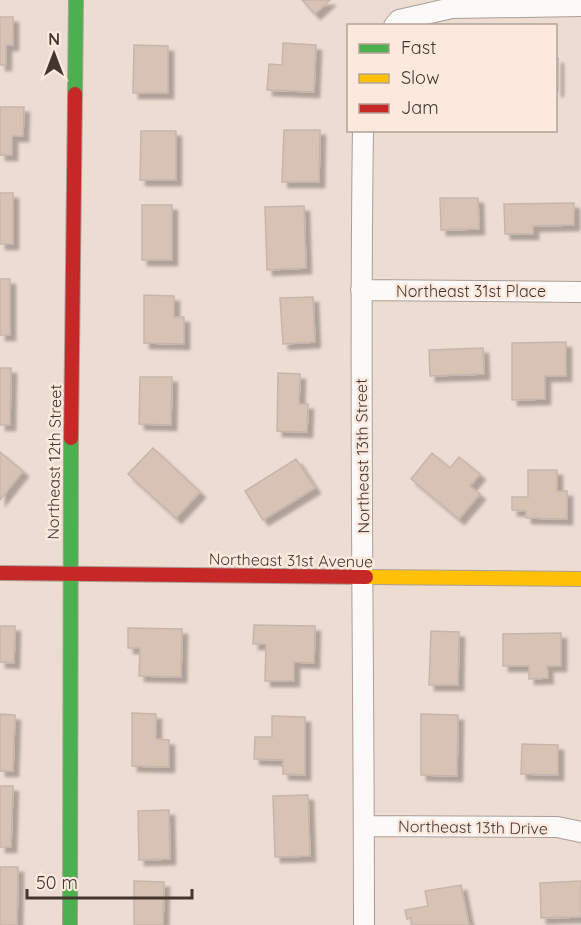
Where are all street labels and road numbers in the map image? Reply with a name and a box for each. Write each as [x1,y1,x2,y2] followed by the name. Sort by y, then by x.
[396,281,546,301] street label: Northeast 31st Place
[351,378,373,534] street label: Northeast 13th Street
[43,384,65,540] street label: Northeast 12th Street
[209,549,373,571] street label: Northeast 31st Avenue
[398,816,548,838] street label: Northeast 13th Drive

